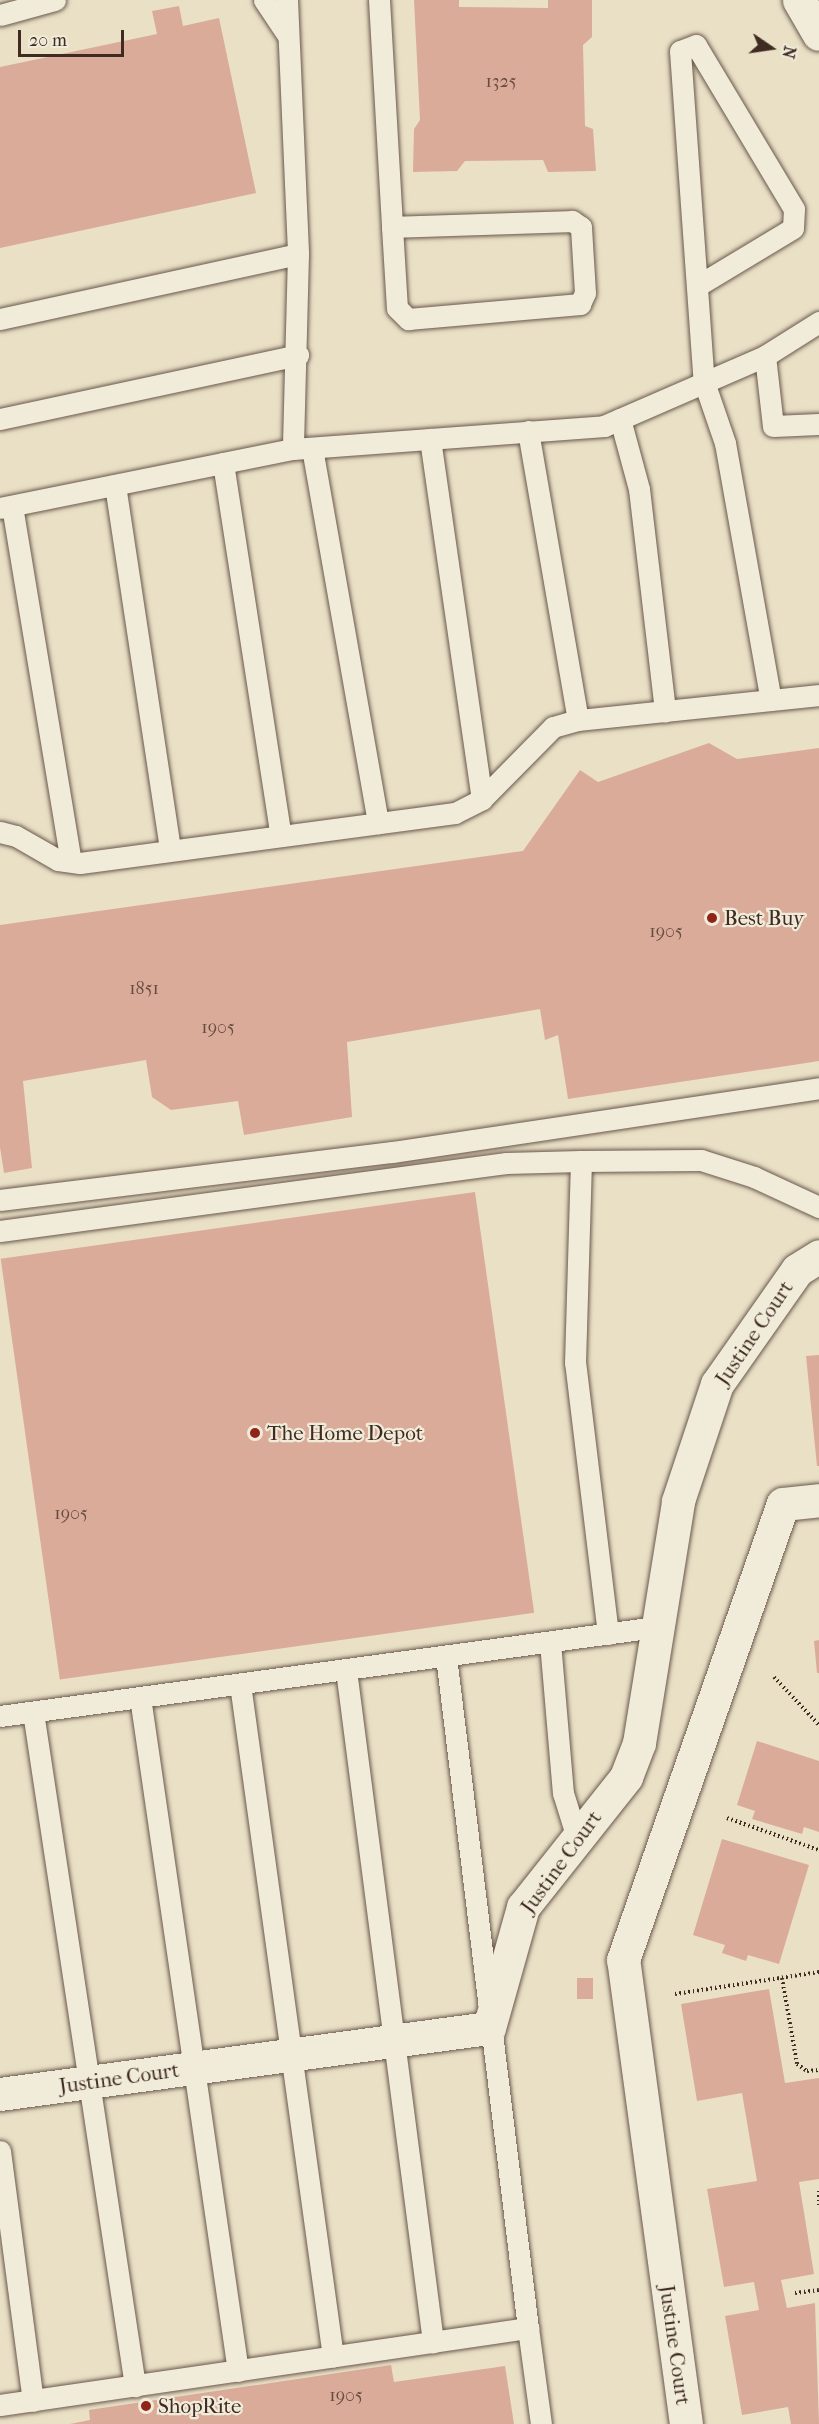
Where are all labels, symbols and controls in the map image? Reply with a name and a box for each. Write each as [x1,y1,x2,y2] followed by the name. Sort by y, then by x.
[21,18,128,56] scale bar
[741,18,801,78] north arrow
[29,30,67,51] text: 20 m
[778,44,800,60] text: N
[486,71,516,93] house number: 1325
[724,905,804,931] place label: Best Buy
[705,911,719,925] marker: Best Buy
[649,921,683,943] house number: 1905
[129,978,159,1000] house number: 1851
[201,1017,235,1039] house number: 1905
[710,1276,798,1390] street label: Justine Court
[267,1420,423,1446] place label: The Home Depot
[248,1426,262,1440] marker: The Home Depot
[54,1503,88,1525] house number: 1905
[515,1806,607,1918] street label: Justine Court
[57,2057,181,2099] street label: Justine Court
[654,2283,696,2407] street label: Justine Court
[329,2385,363,2407] house number: 1905
[158,2393,241,2419] place label: ShopRite
[139,2399,153,2413] marker: ShopRite

